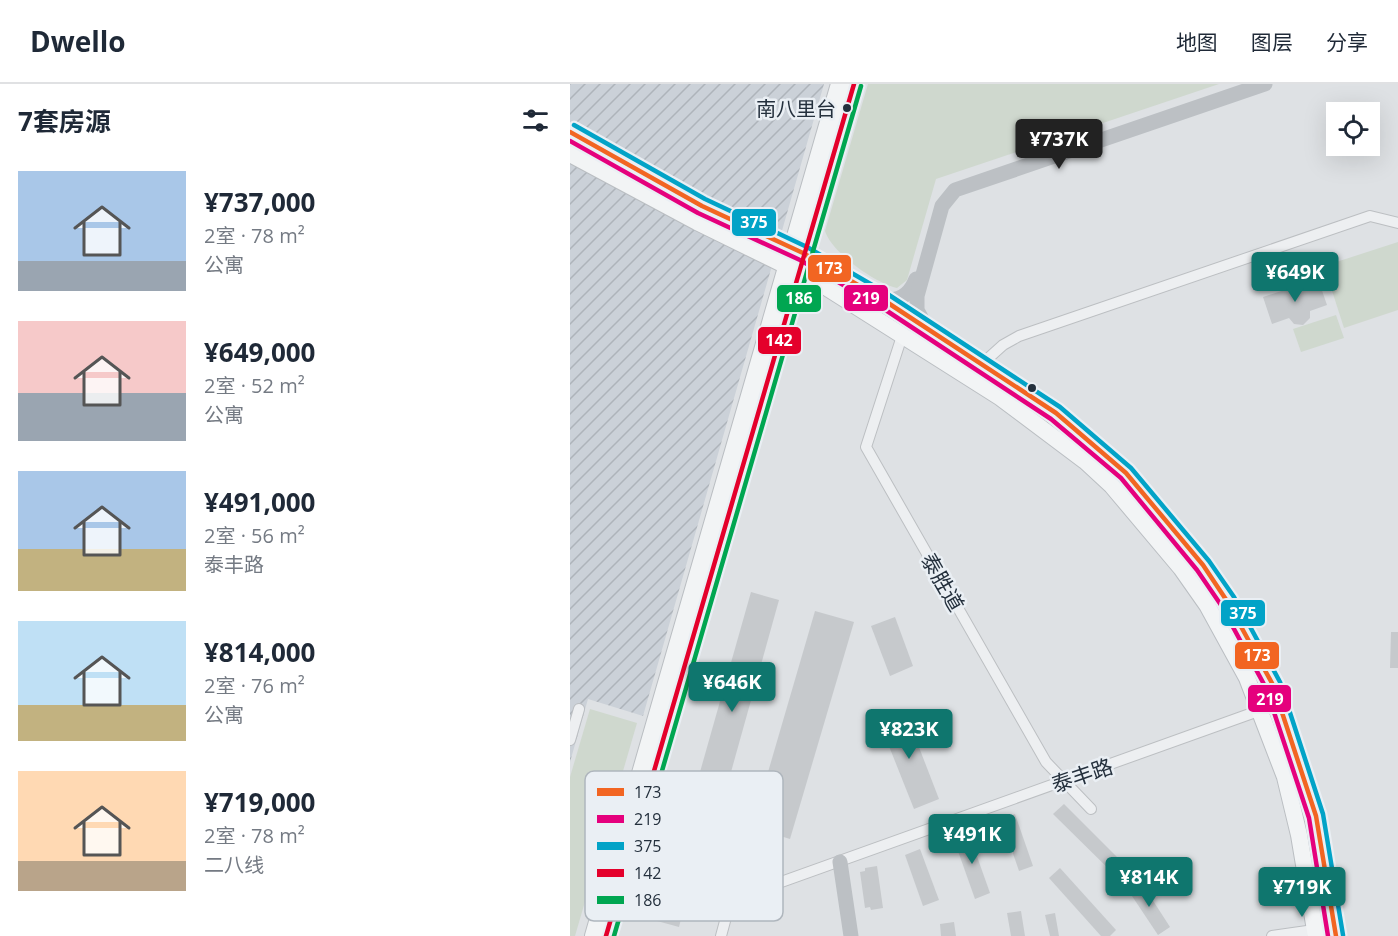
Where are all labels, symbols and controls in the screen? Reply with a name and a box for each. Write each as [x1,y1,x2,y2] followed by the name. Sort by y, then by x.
[30,22,126,60] text: Dwello
[1176,28,1218,56] text: 地图
[1251,28,1293,56] text: 图层
[1326,28,1368,56] text: 分享
[756,95,836,122] place label: 南八里台
[841,102,853,114] marker: 南八里台
[1326,102,1380,156] map controls
[1326,102,1380,156] button: locate
[18,103,111,139] text: 7套房源
[519,104,552,137] icon: filters
[1017,119,1101,170] pin: ¥737K
[1029,125,1089,152] text: ¥737K
[204,184,315,220] text: ¥737,000
[66,195,138,267] icon: home
[731,208,777,237] line badge: 375
[740,211,768,233] text: 375
[204,222,305,249] text: 2室 · 78 m²
[204,251,244,278] text: 公寓
[1253,252,1337,303] pin: ¥649K
[807,254,852,283] line badge: 173
[815,257,843,279] text: 173
[1265,258,1325,285] text: ¥649K
[776,284,822,313] line badge: 186
[843,284,889,312] line badge: 219
[785,287,813,309] text: 186
[852,287,880,309] text: 219
[757,326,802,355] line badge: 142
[765,329,793,351] text: 142
[204,334,315,370] text: ¥649,000
[66,345,138,417] icon: home
[204,372,305,399] text: 2室 · 52 m²
[1026,382,1038,394] unlabelled marker
[204,401,244,428] text: 公寓
[204,484,315,520] text: ¥491,000
[66,495,138,567] icon: home
[204,522,305,549] text: 2室 · 56 m²
[915,548,971,616] street label: 泰胜道
[204,551,264,578] text: 泰丰路
[1220,599,1266,627] line badge: 375
[1229,602,1257,624] text: 375
[204,634,315,670] text: ¥814,000
[1234,641,1280,670] line badge: 173
[1243,644,1271,666] text: 173
[66,645,138,717] icon: home
[690,662,774,713] pin: ¥646K
[702,668,762,695] text: ¥646K
[204,672,305,699] text: 2室 · 76 m²
[1247,684,1292,713] line badge: 219
[1256,688,1284,710] text: 219
[204,701,244,728] text: 公寓
[867,709,951,760] pin: ¥823K
[879,715,939,742] text: ¥823K
[1048,752,1116,798] street label: 泰丰路
[585,771,783,921] legend
[634,781,661,803] text: 173
[204,784,315,820] text: ¥719,000
[66,795,138,867] icon: home
[634,808,661,830] text: 219
[930,814,1014,865] pin: ¥491K
[942,820,1002,847] text: ¥491K
[204,822,305,849] text: 2室 · 78 m²
[634,835,661,857] text: 375
[204,851,264,878] text: 二八线
[1107,857,1191,908] pin: ¥814K
[634,862,661,884] text: 142
[1119,863,1179,890] text: ¥814K
[1260,867,1344,918] pin: ¥719K
[1272,873,1332,900] text: ¥719K
[634,889,661,911] text: 186

